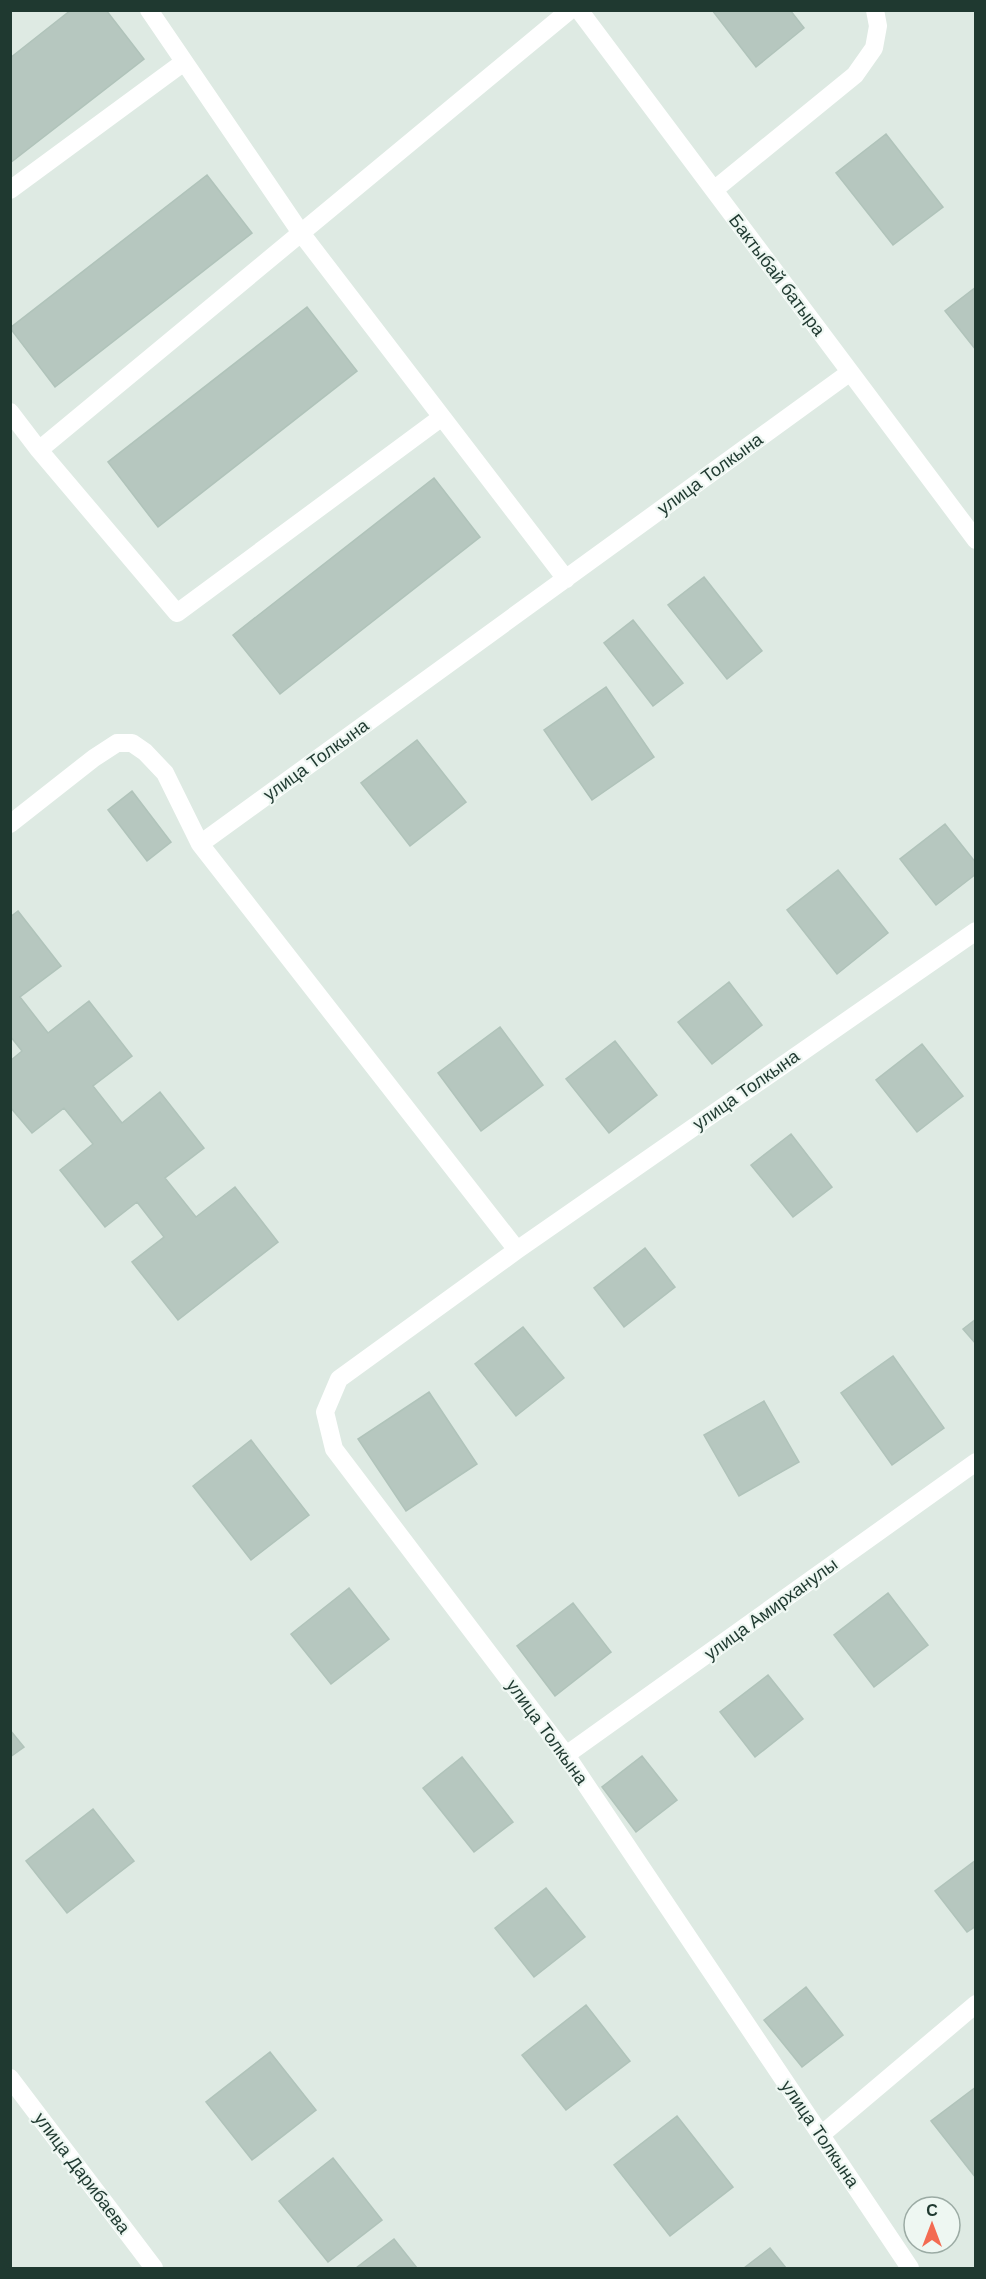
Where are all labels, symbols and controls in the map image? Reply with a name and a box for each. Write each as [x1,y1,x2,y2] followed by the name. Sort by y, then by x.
[725,210,830,340] street label: Бактыбай батыра
[654,429,767,519] street label: улица Толкына
[260,715,373,805] street label: улица Толкына
[689,1045,804,1134] street label: улица Толкына
[701,1554,841,1664] street label: улица Амирханулы
[502,1676,592,1789] street label: улица Толкына
[777,2077,864,2192] street label: улица Толкына
[30,2109,135,2238] street label: улица Дарибаева
[902,2195,962,2255] north arrow
[926,2202,938,2219] text: С

